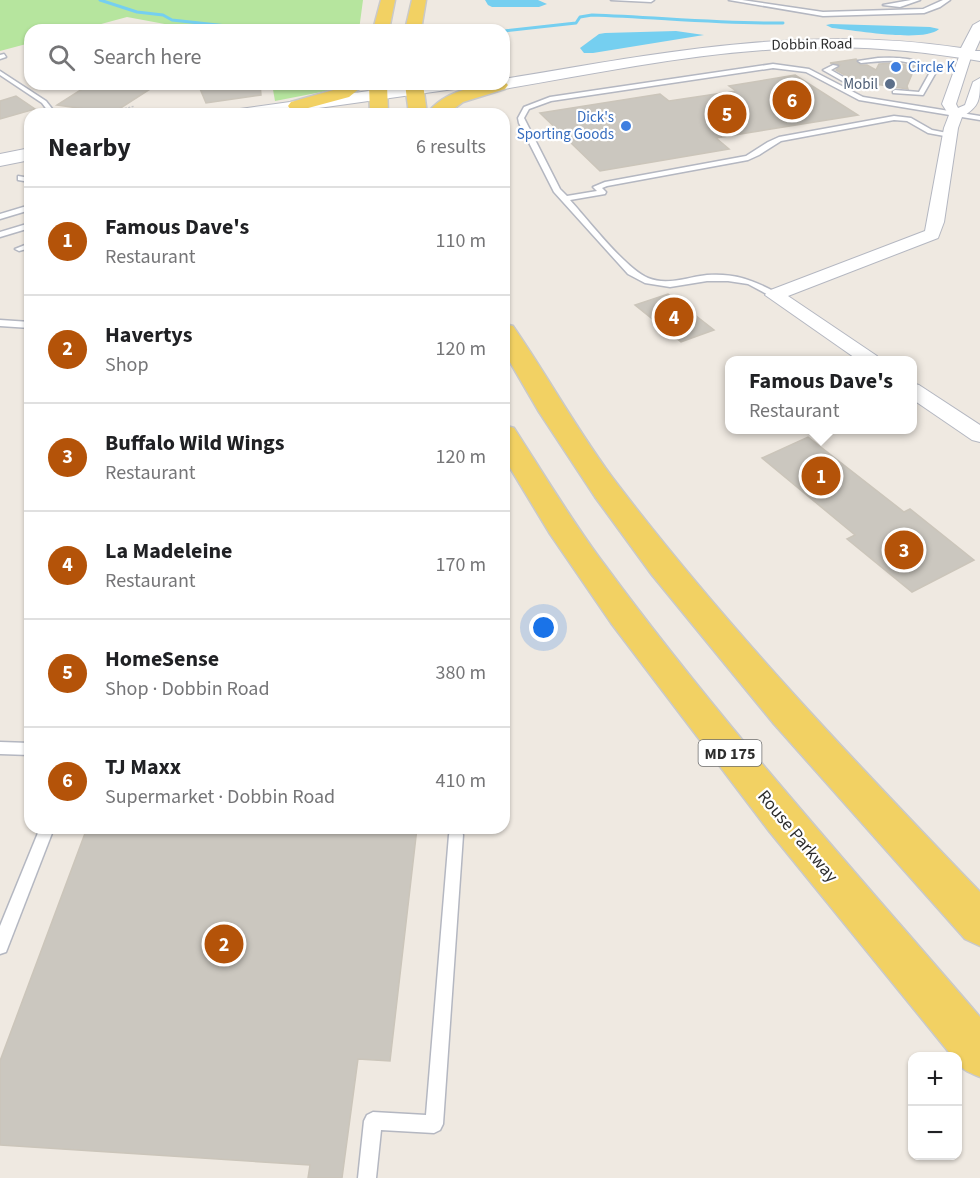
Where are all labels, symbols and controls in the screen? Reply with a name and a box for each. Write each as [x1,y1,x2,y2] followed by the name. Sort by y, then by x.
[24,24,510,90] search box
[771,33,853,56] street label: Dobbin Road
[45,41,78,74] icon: search
[93,41,201,73] text: Search here
[908,57,955,78] place label: Circle K
[889,60,903,74] marker: Circle K
[843,74,878,95] place label: Mobil
[883,77,897,91] marker: Mobil
[772,78,812,122] pin: 6
[708,92,746,136] pin: 5
[517,107,614,145] place label: Dick's Sporting Goods
[619,119,633,133] marker: Dick's Sporting Goods
[48,129,131,166] text: Nearby
[416,133,486,161] text: 6 results
[105,211,249,243] text: Famous Dave's
[62,227,73,255] text: 1
[436,227,486,255] text: 110 m
[105,243,196,271] text: Restaurant
[654,294,694,340] pin: 4
[105,319,193,351] text: Havertys
[62,335,73,363] text: 2
[436,335,486,363] text: 120 m
[105,351,149,379] text: Shop
[725,356,917,434] popup
[749,365,893,397] text: Famous Dave's
[749,397,840,425] text: Restaurant
[105,427,285,459] text: Buffalo Wild Wings
[62,443,73,471] text: 3
[436,443,486,471] text: 120 m
[802,454,840,498] pin: 1
[105,459,196,487] text: Restaurant
[884,528,924,572] pin: 3
[105,535,233,567] text: La Madeleine
[62,551,73,579] text: 4
[436,551,486,579] text: 170 m
[105,567,196,595] text: Restaurant
[529,613,558,642] your location
[105,643,219,675] text: HomeSense
[62,659,73,687] text: 5
[436,659,486,687] text: 380 m
[105,675,270,703] text: Shop · Dobbin Road
[698,740,762,766] road number: MD 175
[105,751,181,783] text: TJ Maxx
[62,767,73,795] text: 6
[436,767,486,795] text: 410 m
[105,783,335,811] text: Supermarket · Dobbin Road
[752,785,844,888] street label: Rouse Parkway
[204,922,244,966] pin: 2
[908,1052,962,1160] map controls
[908,1052,962,1106] button: +
[908,1106,962,1160] button: −

